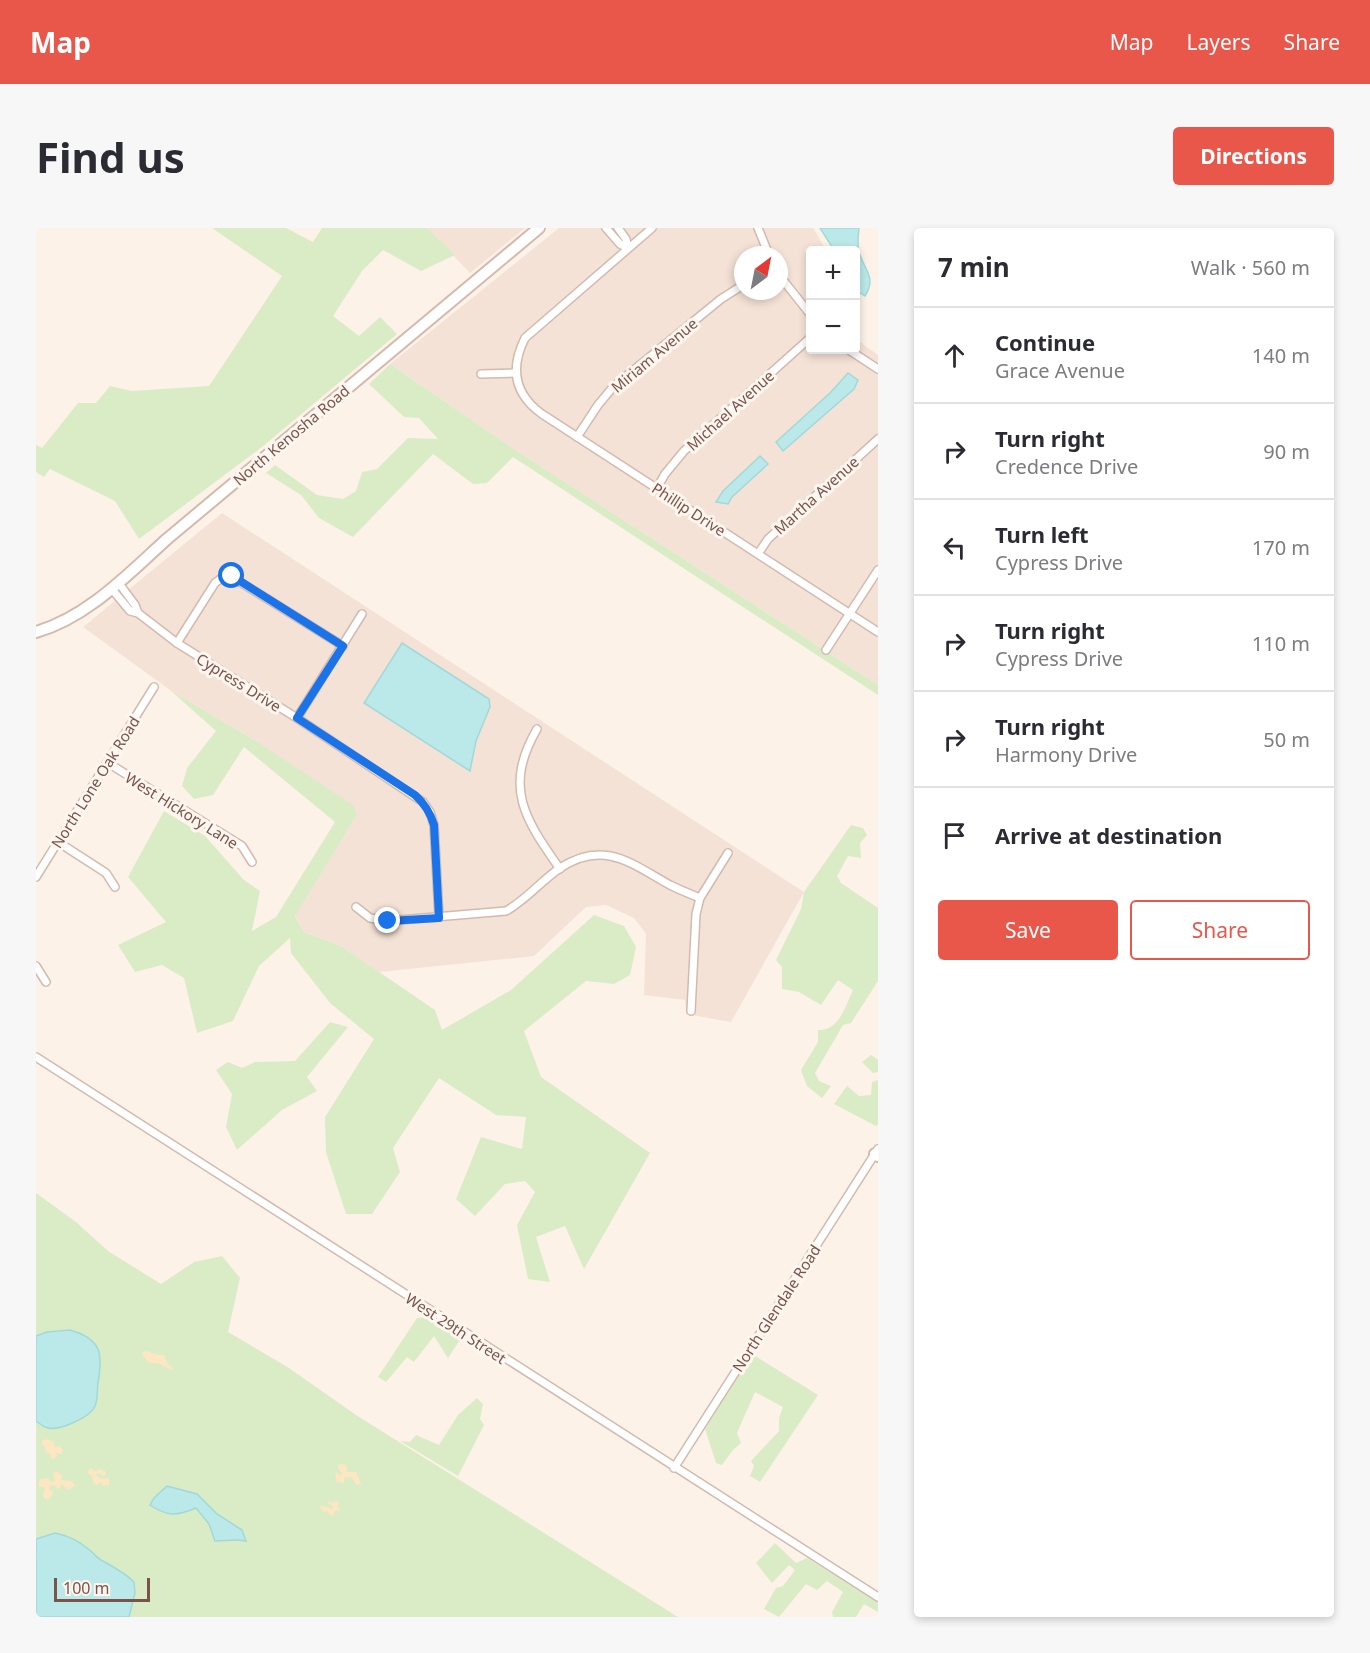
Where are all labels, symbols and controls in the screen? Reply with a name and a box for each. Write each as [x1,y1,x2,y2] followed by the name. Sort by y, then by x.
[30,23,91,61] text: Map
[1110,28,1154,56] text: Map
[1187,28,1251,56] text: Layers
[1284,28,1340,56] text: Share
[1173,127,1334,185] button: Directions
[36,128,185,185] text: Find us
[734,246,788,300] north arrow
[806,246,860,354] map controls
[806,246,860,300] button: +
[938,249,1010,285] text: 7 min
[1191,254,1310,281] text: Walk · 560 m
[806,300,860,354] button: −
[607,313,701,397] street label: Miriam Avenue
[995,327,1095,357] text: Continue
[938,339,971,372] icon: ahead
[1252,342,1310,369] text: 140 m
[995,357,1125,384] text: Grace Avenue
[682,365,778,455] street label: Michael Avenue
[229,380,353,490] street label: North Kenosha Road
[995,423,1105,453] text: Turn right
[938,435,971,468] icon: right
[1263,438,1310,465] text: 90 m
[769,451,863,539] street label: Martha Avenue
[995,453,1138,480] text: Credence Drive
[648,478,730,540] street label: Phillip Drive
[995,519,1089,549] text: Turn left
[938,531,971,564] icon: left
[1252,534,1310,561] text: 170 m
[995,549,1123,576] text: Cypress Drive
[218,562,244,588] route start
[995,615,1105,645] text: Turn right
[938,627,971,660] icon: right
[1252,630,1310,657] text: 110 m
[995,645,1123,672] text: Cypress Drive
[193,648,285,716] street label: Cypress Drive
[995,711,1105,741] text: Turn right
[46,712,144,852] street label: North Lone Oak Road
[938,723,971,756] icon: right
[1263,726,1310,753] text: 50 m
[995,741,1137,768] text: Harmony Drive
[122,767,242,853] street label: West Hickory Lane
[938,819,971,852] icon: arrive
[995,820,1222,850] text: Arrive at destination
[938,900,1118,960] button: Save
[1130,900,1310,960] button: Share
[374,907,400,933] route end
[727,1241,825,1375] street label: North Glendale Road
[402,1288,511,1368] street label: West 29th Street
[54,1575,150,1602] scale bar
[63,1577,110,1599] text: 100 m

